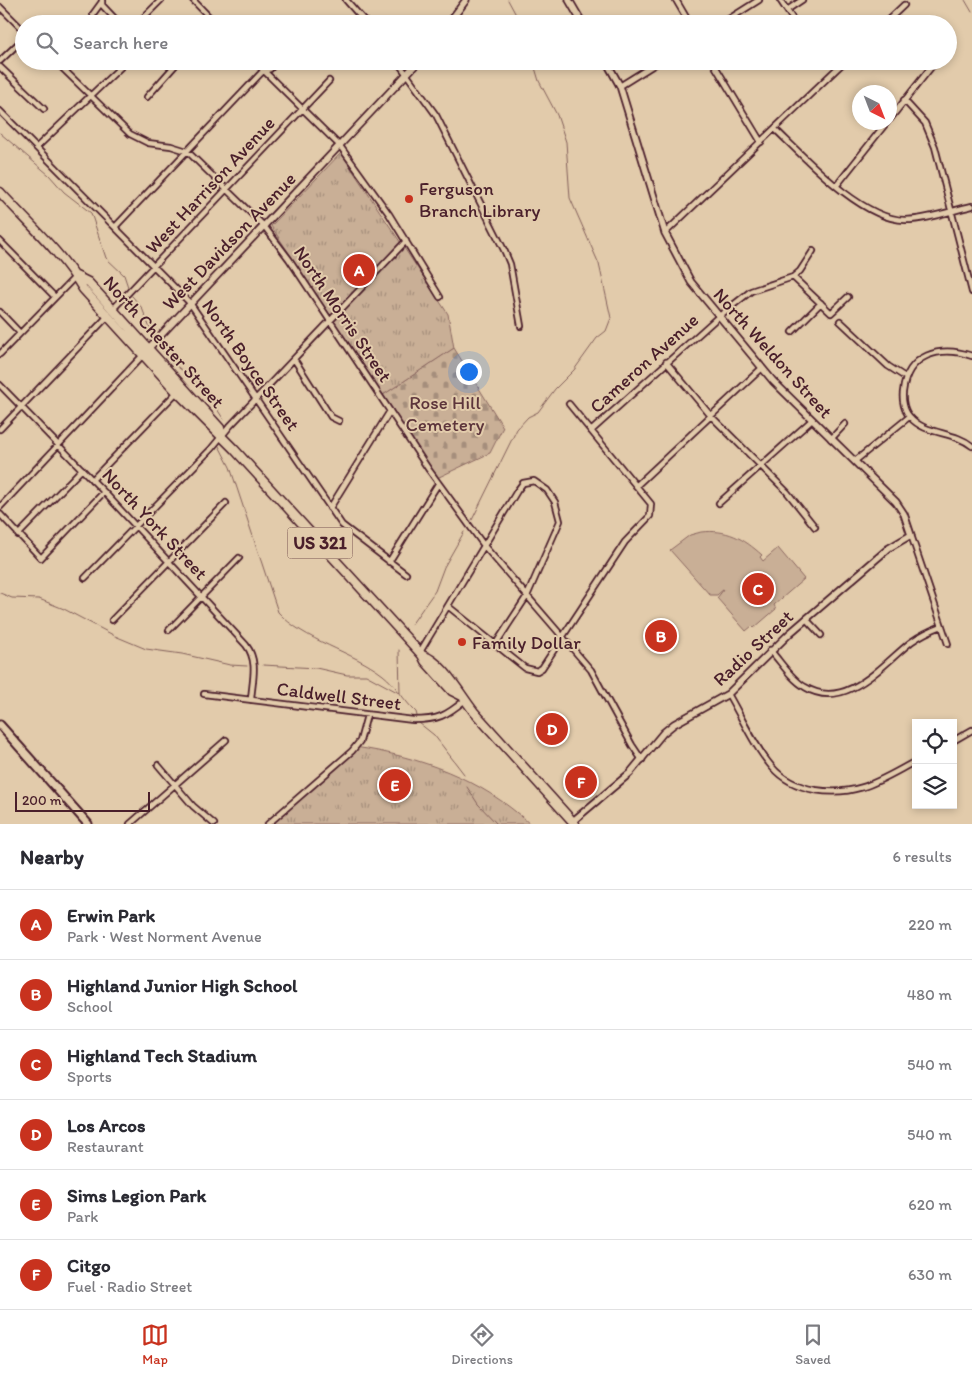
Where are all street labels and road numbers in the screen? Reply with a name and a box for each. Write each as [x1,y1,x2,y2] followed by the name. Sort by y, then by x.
[140,111,280,259] street label: West Harrison Avenue
[157,167,301,315] street label: West Davidson Avenue
[289,242,397,386] street label: North Morris Street
[98,271,230,413] street label: North Chester Street
[708,283,838,423] street label: North Weldon Street
[197,295,305,435] street label: North Boyce Street
[585,308,703,418] street label: Cameron Avenue
[97,463,213,585] street label: North York Street
[288,528,352,558] road number: US 321
[708,605,798,691] street label: Radio Street
[275,677,403,715] street label: Caldwell Street

